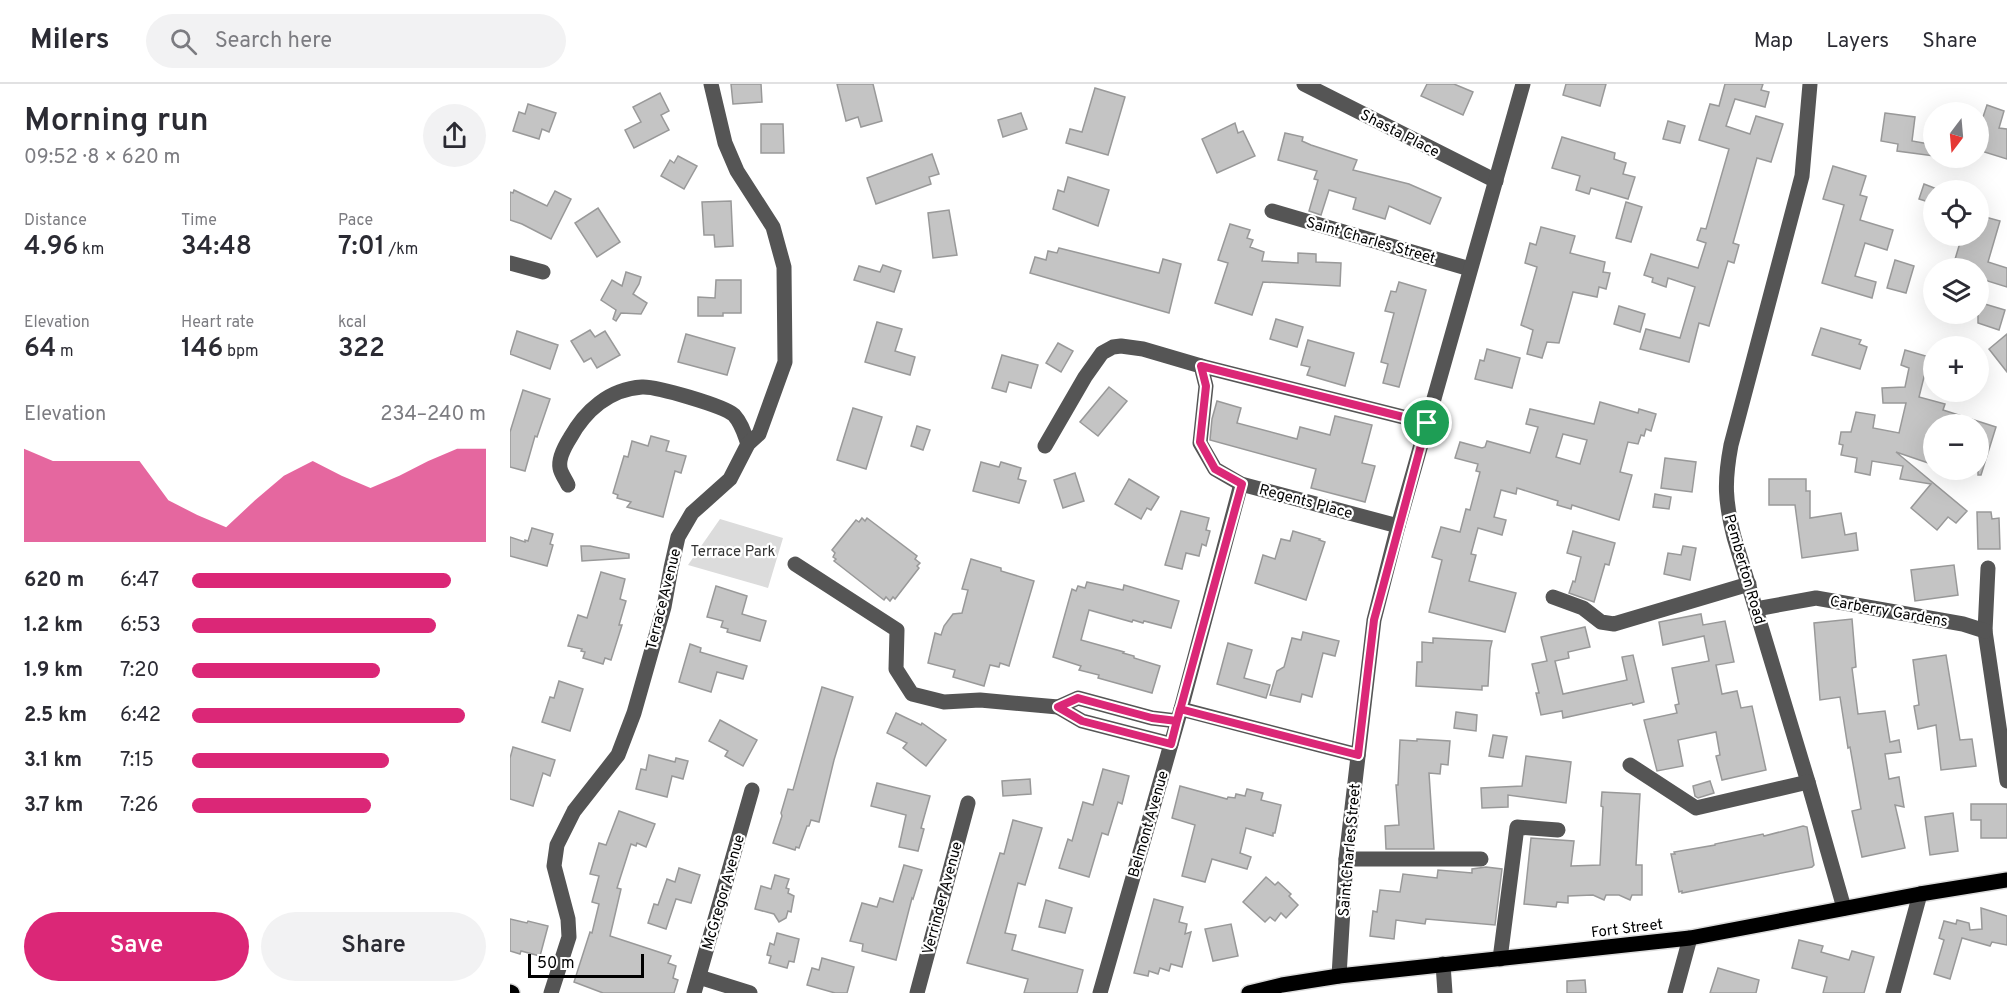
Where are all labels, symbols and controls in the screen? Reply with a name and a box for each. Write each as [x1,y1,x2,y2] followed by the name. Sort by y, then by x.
[146,14,566,68] search box
[30,23,110,59] text: Milers
[167,25,200,58] icon: search
[215,28,332,55] text: Search here
[1754,28,1793,55] text: Map
[1826,28,1889,55] text: Layers
[1922,28,1977,55] text: Share
[24,101,209,143] text: Morning run
[1923,102,1989,168] north arrow
[1923,102,1989,480] map controls
[423,104,486,167] button: share
[1357,106,1442,162] street label: Shasta Place
[24,145,180,171] text: 09:52 · 8 × 620 m
[1923,180,1989,246] button: locate
[24,211,87,231] text: Distance
[181,211,217,231] text: Time
[338,211,373,231] text: Pace
[1304,214,1438,269] street label: Saint Charles Street
[24,231,78,264] text: 4.96
[181,231,252,264] text: 34:48
[338,231,385,264] text: 7:01
[78,240,104,260] text: km
[385,240,418,260] text: /km
[1923,258,1989,324] button: layers
[24,313,90,333] text: Elevation
[181,313,254,333] text: Heart rate
[338,313,366,333] text: kcal
[24,333,56,366] text: 64
[181,333,223,366] text: 146
[338,333,385,366] text: 322
[1923,336,1989,402] button: +
[56,342,74,362] text: m
[223,342,259,362] text: bpm
[1401,397,1452,448] pin
[24,402,106,428] text: Elevation
[380,402,486,428] text: 234–240 m
[1410,406,1443,439] icon: arrive
[1923,414,1989,480] button: −
[1257,481,1354,524] street label: Regents Place
[1719,512,1768,627] street label: Pemberton Road
[690,543,776,562] park label: Terrace Park
[643,547,686,652] street label: Terrace Avenue
[24,568,84,594] text: 620 m
[120,568,159,594] text: 6:47
[1828,593,1949,632] street label: Carberry Gardens
[24,613,83,639] text: 1.2 km
[120,613,161,639] text: 6:53
[24,658,83,684] text: 1.9 km
[120,658,159,684] text: 7:20
[24,703,87,729] text: 2.5 km
[120,703,161,729] text: 6:42
[24,748,82,774] text: 3.1 km
[120,748,154,774] text: 7:15
[1125,769,1174,880] street label: Belmont Avenue
[1335,783,1366,918] street label: Saint Charles Street
[24,793,83,819] text: 3.7 km
[120,793,158,819] text: 7:26
[699,833,750,952] street label: McGregor Avenue
[919,840,968,957] street label: Verrinder Avenue
[24,912,249,981] button: Save
[261,912,486,981] button: Share
[1590,916,1664,943] street label: Fort Street
[528,951,644,978] scale bar
[537,954,575,974] text: 50 m

